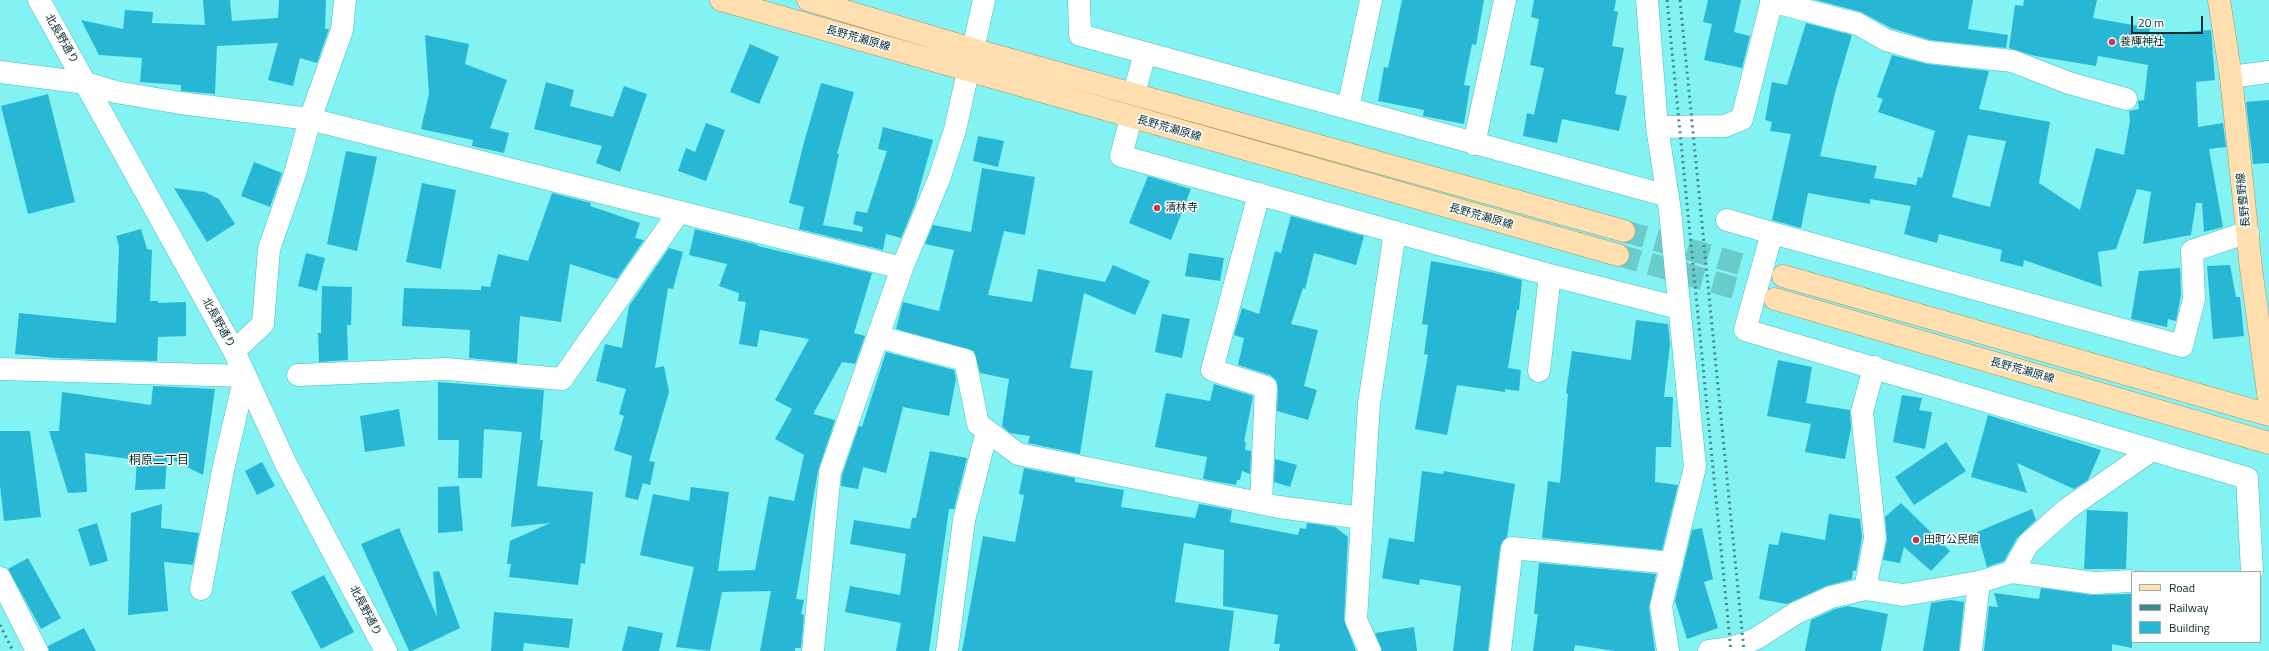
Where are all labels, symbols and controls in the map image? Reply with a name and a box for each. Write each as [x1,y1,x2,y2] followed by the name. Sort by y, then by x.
[2133,8,2205,34] scale bar
[42,12,80,66] street label: 北長野通り
[2138,13,2164,32] text: 20 m
[824,24,892,54] street label: 長野荒瀬原線
[2120,35,2164,49] place label: 養輝神社
[2107,37,2117,47] marker: 養輝神社
[1135,114,1203,144] street label: 長野荒瀬原線
[2235,172,2253,228] street label: 長野豊野線
[1165,201,1198,215] place label: 清林寺
[1447,202,1515,232] street label: 長野荒瀬原線
[1152,203,1162,213] marker: 清林寺
[199,296,237,350] street label: 北長野通り
[1988,356,2056,386] street label: 長野荒瀬原線
[129,454,189,468] district label: 桐原二丁目
[1924,533,1979,547] place label: 田町公民館
[1911,535,1921,545] marker: 田町公民館
[2131,571,2261,643] legend
[2169,578,2195,597] text: Road
[346,584,384,638] street label: 北長野通り
[2169,598,2209,617] text: Railway
[2169,618,2210,637] text: Building

